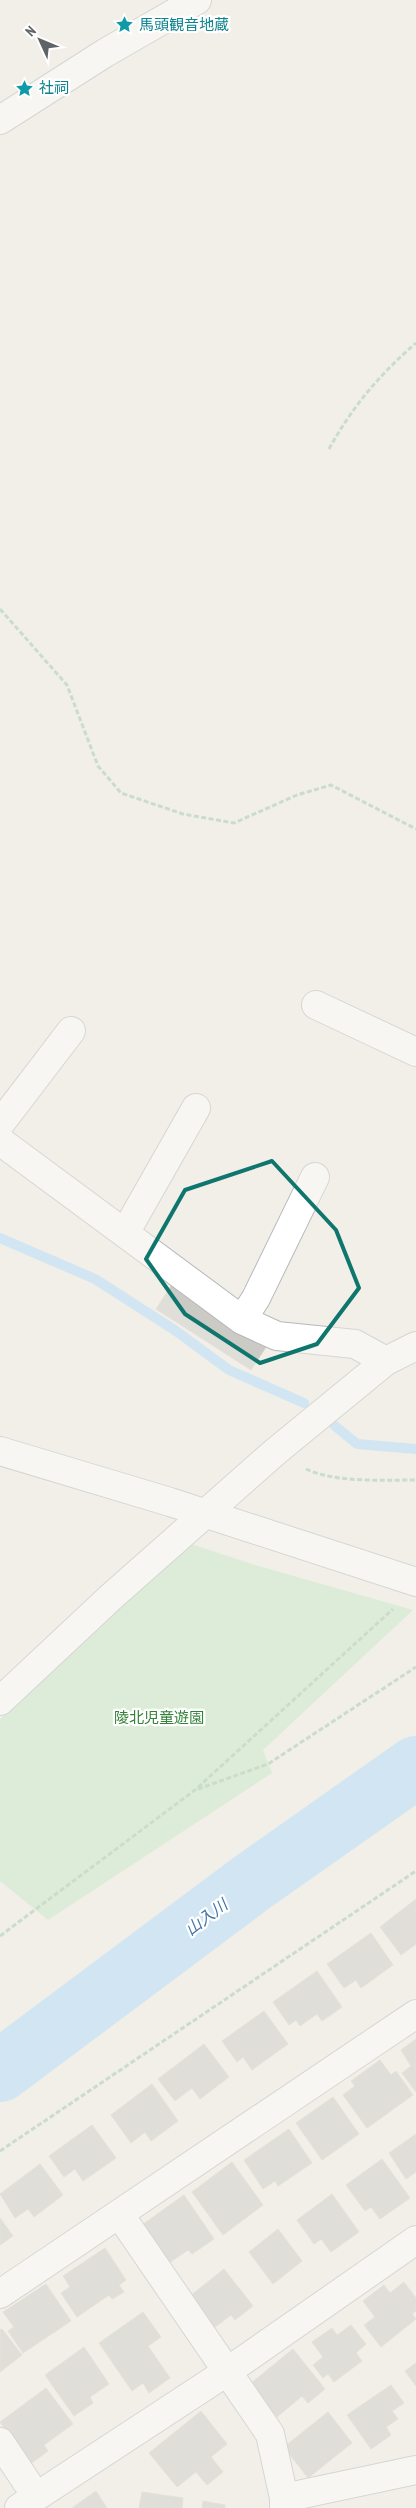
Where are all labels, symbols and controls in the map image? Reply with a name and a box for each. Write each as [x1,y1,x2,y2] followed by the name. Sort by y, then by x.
[15,15,65,65] north arrow
[115,15,135,35] place icon: 馬頭観音地蔵
[139,15,229,34] place label: 馬頭観音地蔵
[22,22,40,40] text: N
[15,78,35,98] place icon: 社祠
[39,78,69,97] place label: 社祠
[114,1708,204,1727] park label: 陵北児童遊園
[181,1893,233,1939] water label: 山入川

